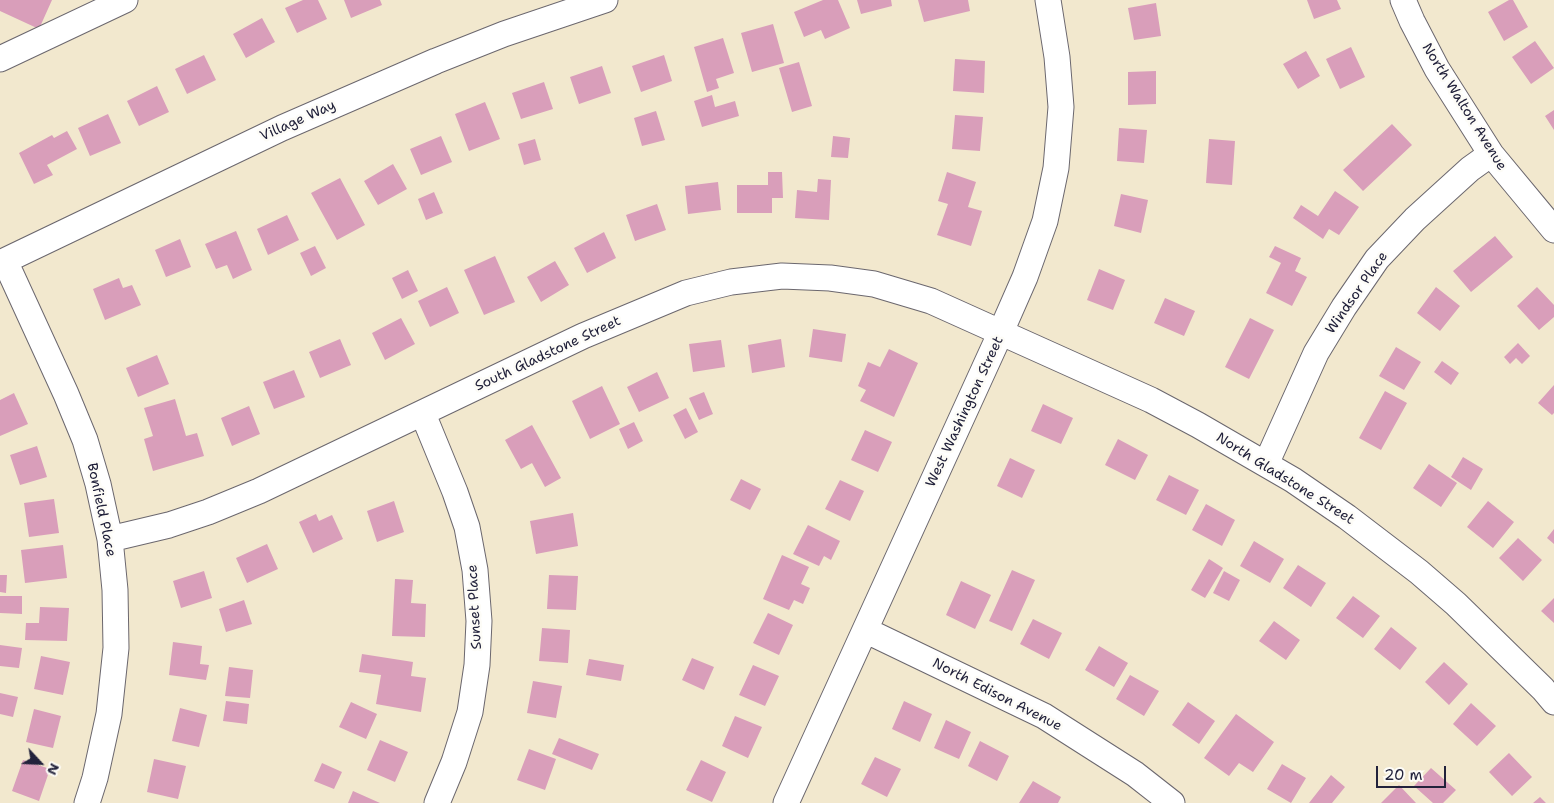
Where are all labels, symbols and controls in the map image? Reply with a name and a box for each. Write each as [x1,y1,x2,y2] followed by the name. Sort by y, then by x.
[1418,40,1510,174] street label: North Walton Avenue
[258,97,338,145] street label: Village Way
[1322,249,1392,337] street label: Windsor Place
[472,313,624,395] street label: South Gladstone Street
[923,334,1007,490] street label: West Washington Street
[1213,430,1357,528] street label: North Gladstone Street
[83,462,119,558] street label: Bonfield Place
[464,564,486,650] street label: Sunset Place
[929,655,1065,735] street label: North Edison Avenue
[15,738,65,788] north arrow
[1379,756,1449,788] scale bar
[43,761,64,778] text: N
[1384,765,1423,785] text: 20 m

